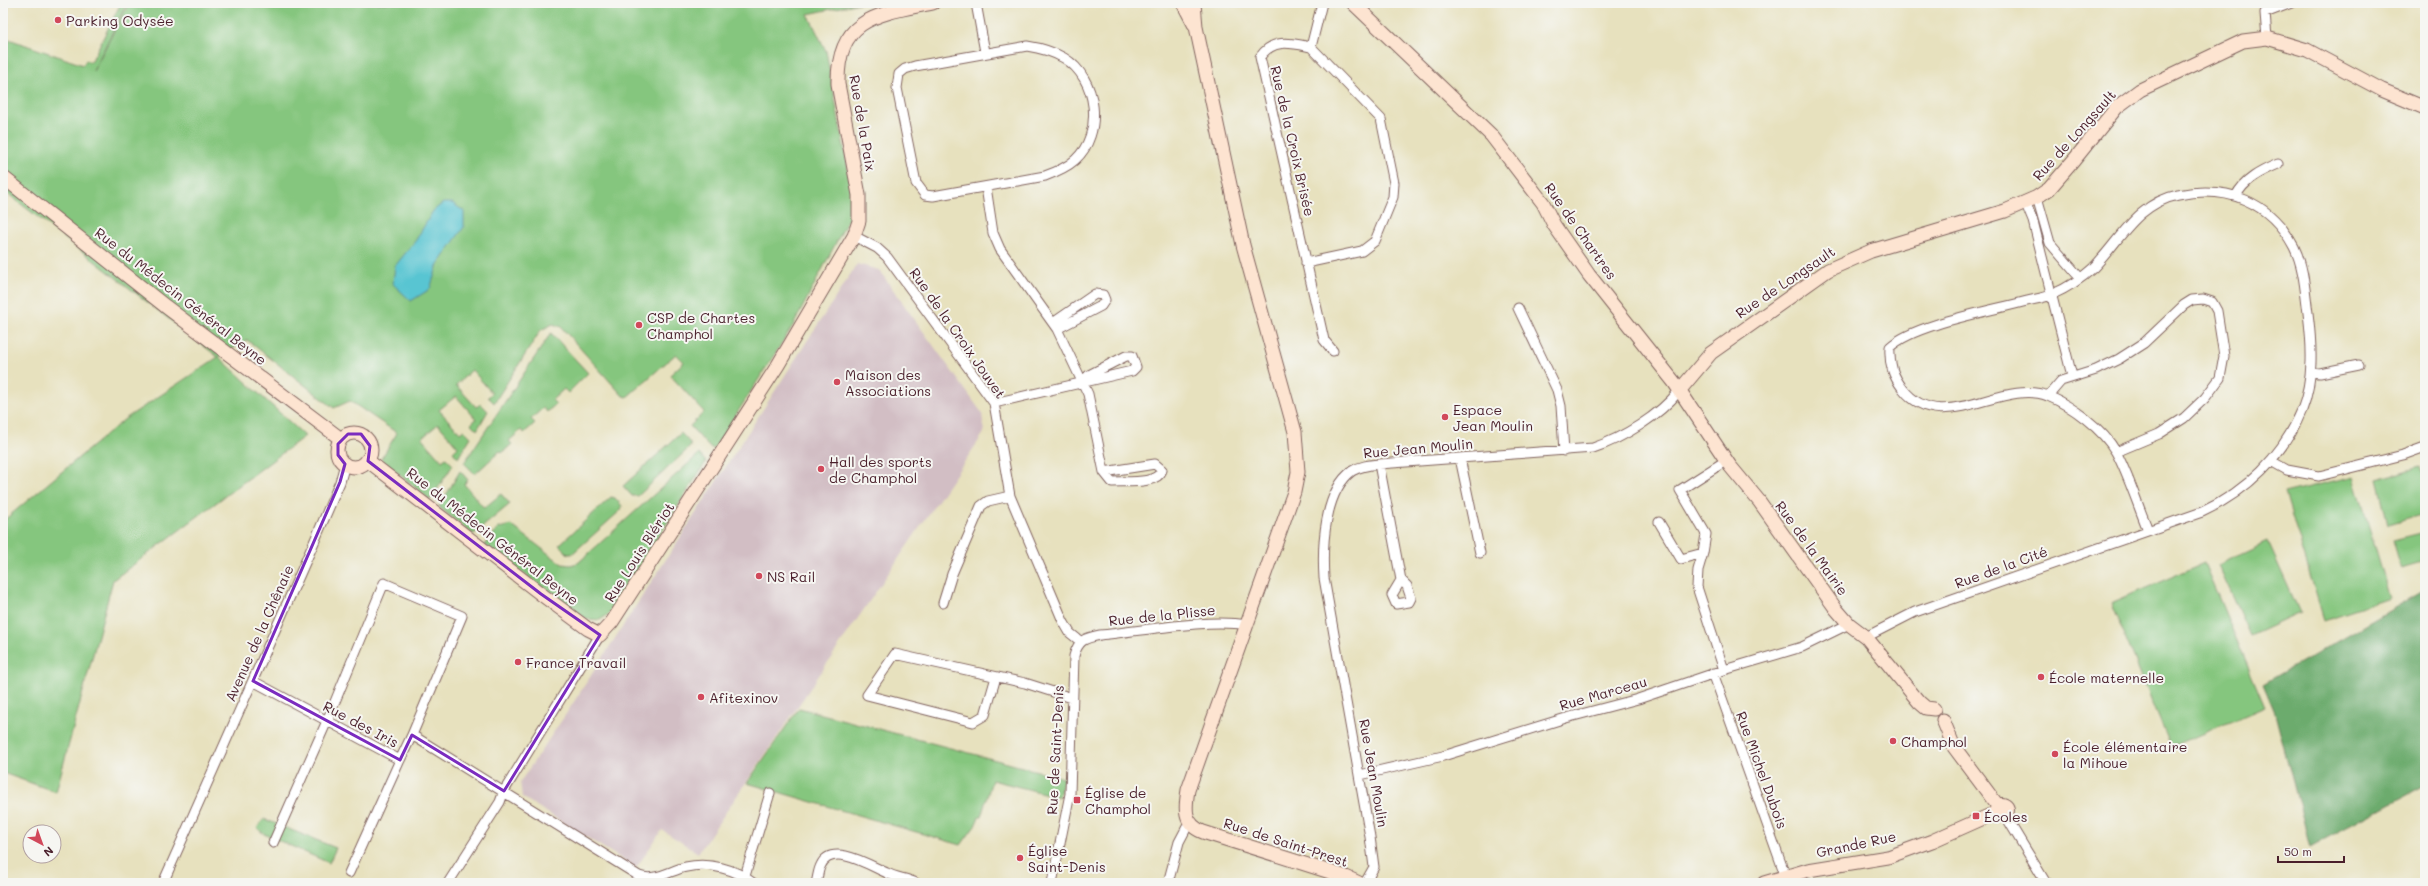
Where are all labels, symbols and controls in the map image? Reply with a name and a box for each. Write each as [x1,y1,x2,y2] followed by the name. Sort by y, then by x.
[66,11,174,30] place label: Parking Odysée
[53,15,63,25] marker: Parking Odysée
[1266,64,1320,218] street label: Rue de la Croix Brisée
[845,73,881,173] street label: Rue de la Paix
[2028,85,2120,185] street label: Rue de Longsault
[1540,179,1622,283] street label: Rue de Chartres
[91,223,271,369] street label: Rue du Médecin Général Beyne
[1732,242,1838,322] street label: Rue de Longsault
[906,264,1010,402] street label: Rue de la Croix Jouvet
[647,308,755,343] place label: CSP de Chartes Champhol
[634,320,644,330] marker: CSP de Chartes Champhol
[845,365,931,400] place label: Maison des Associations
[832,377,842,387] marker: Maison des Associations
[1453,400,1533,435] place label: Espace Jean Moulin
[1440,412,1450,422] marker: Espace Jean Moulin
[1362,434,1474,462] street label: Rue Jean Moulin
[829,452,932,487] place label: Hall des sports de Champhol
[403,463,583,609] street label: Rue du Médecin Général Beyne
[816,464,826,474] marker: Hall des sports de Champhol
[1771,497,1853,599] street label: Rue de la Mairie
[600,498,678,606] street label: Rue Louis Blériot
[1952,541,2050,593] street label: Rue de la Cité
[220,562,298,704] street label: Avenue de la Chênaie
[767,567,815,586] place label: NS Rail
[754,571,764,581] marker: NS Rail
[1108,600,1216,630] street label: Rue de la Plisse
[526,653,626,672] place label: France Travail
[513,657,523,667] marker: France Travail
[2049,668,2164,687] place label: École maternelle
[1557,671,1649,715] street label: Rue Marceau
[2036,672,2046,682] marker: École maternelle
[1042,685,1068,815] street label: Rue de Saint-Denis
[709,688,778,707] place label: Afitexinov
[696,692,706,702] marker: Afitexinov
[320,696,402,752] street label: Rue des Iris
[1732,709,1792,831] street label: Rue Michel Dubois
[1355,717,1393,829] street label: Rue Jean Moulin
[1901,732,1967,751] place label: Champhol
[1888,736,1898,746] marker: Champhol
[2063,737,2188,772] place label: École élémentaire la Mihoue
[2050,749,2060,759] marker: École élémentaire la Mihoue
[1085,783,1151,818] place label: Église de Champhol
[1072,795,1082,805] marker: Église de Champhol
[1984,807,2028,826] place label: Écoles
[1971,811,1981,821] marker: Écoles
[1221,813,1351,871] street label: Rue de Saint-Prest
[22,824,62,864] north arrow
[1814,826,1898,862] street label: Grande Rue
[2278,838,2344,864] scale bar
[1028,841,1106,876] place label: Église Saint-Denis
[2284,843,2312,859] text: 50 m
[41,844,57,860] text: N
[1015,853,1025,863] marker: Église Saint-Denis

